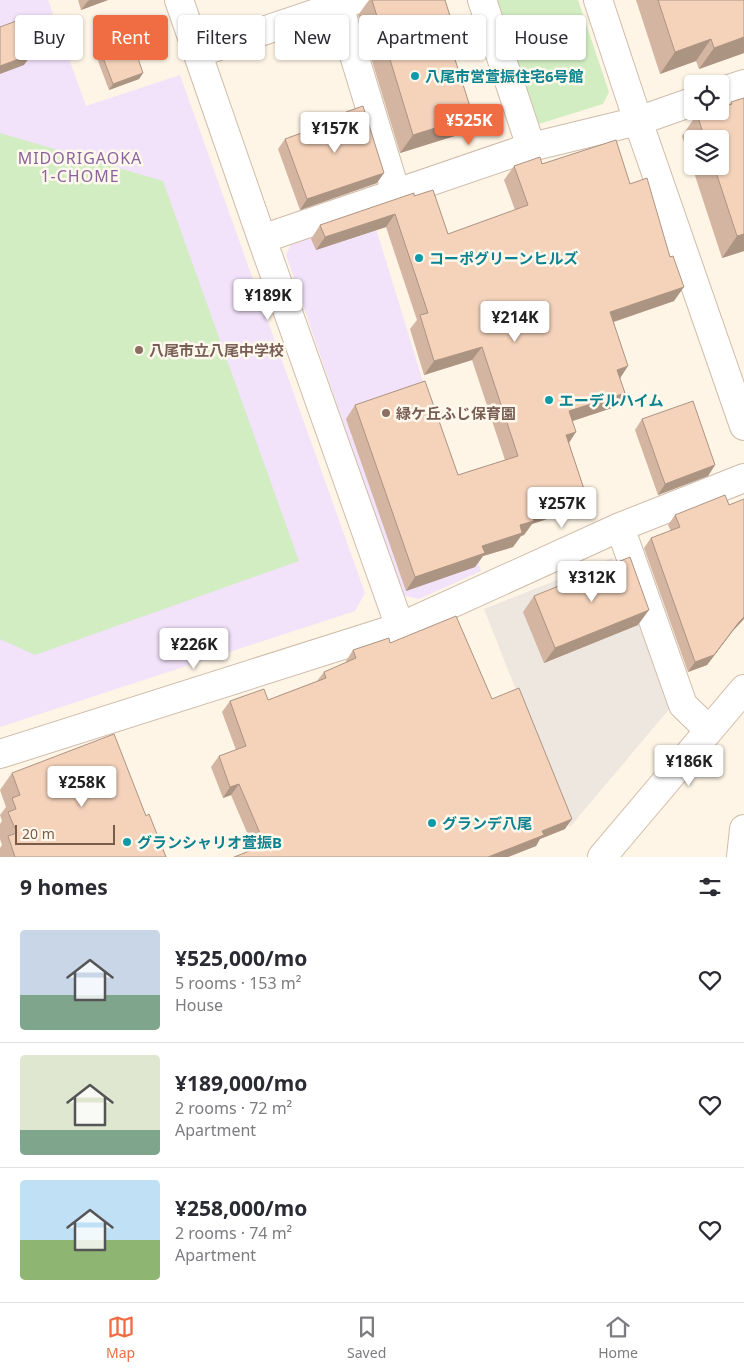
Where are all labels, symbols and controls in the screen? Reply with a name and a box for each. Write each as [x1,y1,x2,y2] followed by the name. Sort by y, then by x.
[15,15,83,60] chip: Buy
[93,15,168,60] chip: Rent
[178,15,265,60] chip: Filters
[275,15,349,60] chip: New
[359,15,486,60] chip: Apartment
[496,15,586,60] chip: House
[425,66,584,86] place label: 八尾市営萱振住宅6号館
[409,70,421,82] marker: 八尾市営萱振住宅6号館
[684,75,729,175] map controls
[684,75,729,120] button: locate
[434,104,504,146] pin: ¥525K
[445,109,493,131] text: ¥525K
[300,112,370,154] pin: ¥157K
[311,117,359,139] text: ¥157K
[684,130,729,175] button: layers
[18,147,142,187] district label: MIDORIGAOKA 1-CHOME
[429,248,578,268] place label: コーポグリーンヒルズ
[413,252,425,264] marker: コーポグリーンヒルズ
[233,278,303,321] pin: ¥189K
[244,284,292,306] text: ¥189K
[480,300,550,343] pin: ¥214K
[491,306,539,328] text: ¥214K
[149,340,284,360] place label: 八尾市立八尾中学校
[133,344,145,356] marker: 八尾市立八尾中学校
[559,390,663,410] place label: エーデルハイム
[543,394,555,406] marker: エーデルハイム
[396,403,516,423] place label: 緑ケ丘ふじ保育園
[380,407,392,419] marker: 緑ケ丘ふじ保育園
[527,486,597,529] pin: ¥257K
[538,492,586,514] text: ¥257K
[557,560,627,603] pin: ¥312K
[568,566,616,588] text: ¥312K
[159,628,229,670] pin: ¥226K
[170,633,218,655] text: ¥226K
[654,744,724,787] pin: ¥186K
[665,750,713,772] text: ¥186K
[47,766,117,808] pin: ¥258K
[58,771,106,793] text: ¥258K
[442,813,532,833] place label: グランデ八尾
[426,817,438,829] marker: グランデ八尾
[15,822,115,845] scale bar
[22,824,55,843] text: 20 m
[137,832,282,852] place label: グランシャリオ萱振B
[121,836,133,848] marker: グランシャリオ萱振B
[20,873,108,901] text: 9 homes
[696,873,724,901] icon: filters
[175,944,307,972] text: ¥525,000/mo
[60,950,120,1010] icon: home
[696,966,724,994] icon: heart
[175,972,301,994] text: 5 rooms · 153 m²
[175,994,223,1016] text: House
[175,1069,307,1097] text: ¥189,000/mo
[60,1075,120,1135] icon: home
[696,1091,724,1119] icon: heart
[175,1097,292,1119] text: 2 rooms · 72 m²
[175,1119,256,1141] text: Apartment
[175,1194,307,1222] text: ¥258,000/mo
[60,1200,120,1260] icon: home
[696,1216,724,1244] icon: heart
[175,1222,292,1244] text: 2 rooms · 74 m²
[175,1244,256,1266] text: Apartment
[106,1313,135,1362] tab: Map
[347,1313,386,1362] tab: Saved
[598,1313,638,1362] tab: Home

